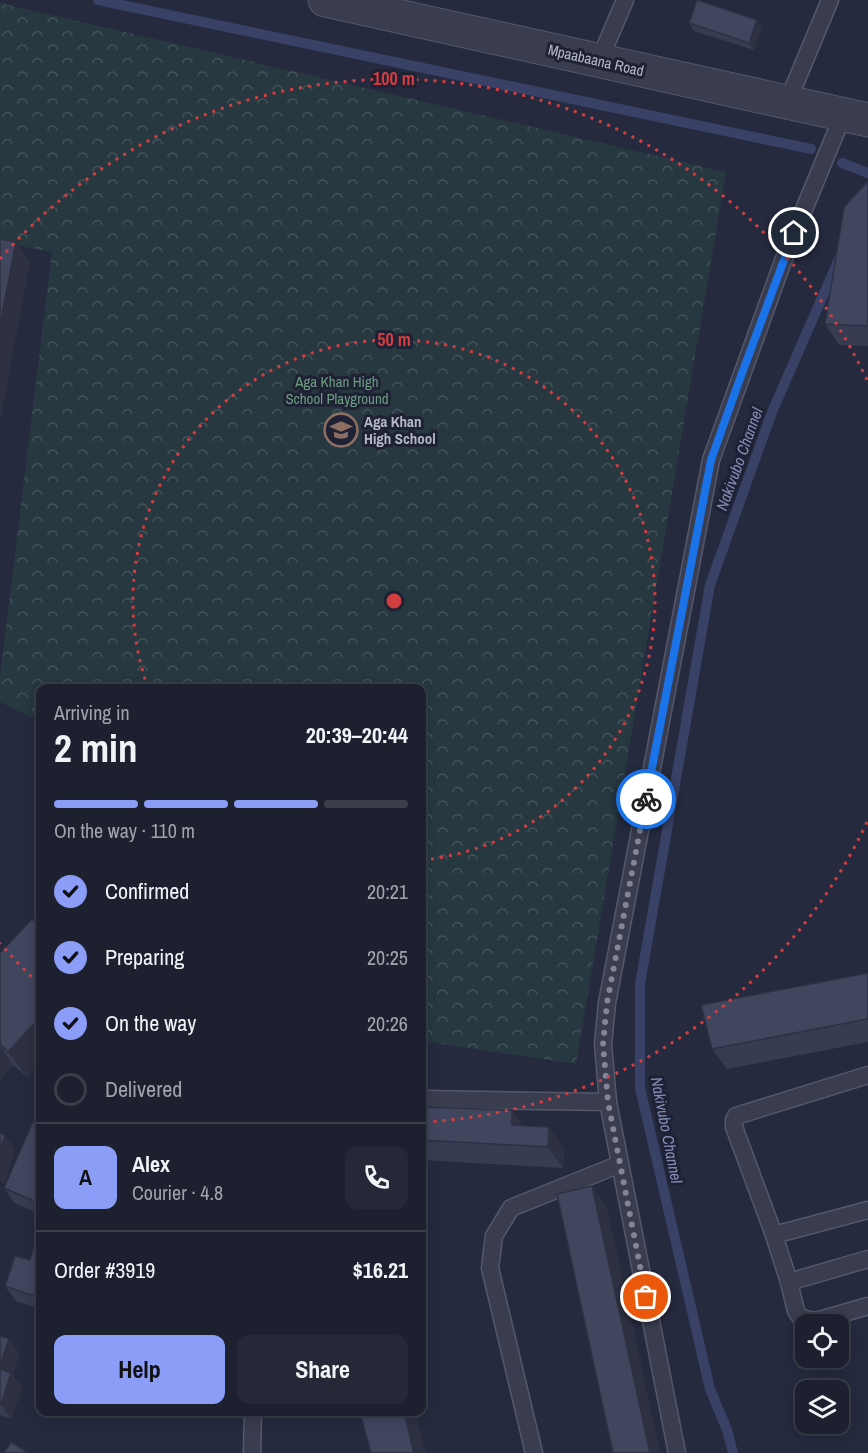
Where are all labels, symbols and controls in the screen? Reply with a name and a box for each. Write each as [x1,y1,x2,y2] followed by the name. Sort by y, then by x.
[546,39,646,81] street label: Mpaabaana Road
[373,66,415,91] text: 100 m
[768,207,819,258] pin
[777,216,810,249] icon: home
[377,327,411,352] text: 50 m
[285,371,389,409] park label: Aga Khan High School Playground
[710,404,768,513] water label: Nakivubo Channel
[364,411,436,449] place label: Aga Khan High School
[323,412,359,448] school or university icon: Aga Khan High School
[384,591,404,611] centre of rings
[54,699,130,726] text: Arriving in
[306,720,408,750] text: 20:39–20:44
[54,722,138,774] text: 2 min
[616,769,676,829] courier
[630,783,663,816] icon: bike
[54,817,195,844] text: On the way · 110 m
[54,875,87,908] icon: check
[105,876,189,906] text: Confirmed
[367,878,408,905] text: 20:21
[54,941,87,974] icon: check
[105,942,184,972] text: Preparing
[367,944,408,971] text: 20:25
[54,1007,87,1040] icon: check
[105,1008,196,1038] text: On the way
[367,1010,408,1037] text: 20:26
[105,1074,182,1104] text: Delivered
[646,1075,688,1186] water label: Nakivubo Channel
[345,1146,408,1209] button: phone
[132,1149,170,1179] text: Alex
[79,1162,92,1192] text: A
[132,1179,223,1206] text: Courier · 4.8
[54,1255,155,1285] text: Order #3919
[353,1255,408,1285] text: $16.21
[620,1271,671,1322] pin
[629,1280,662,1313] icon: bag
[795,1314,849,1434] map controls
[795,1314,849,1368] button: locate
[54,1335,225,1404] button: Help
[237,1335,408,1404] button: Share
[795,1380,849,1434] button: layers

